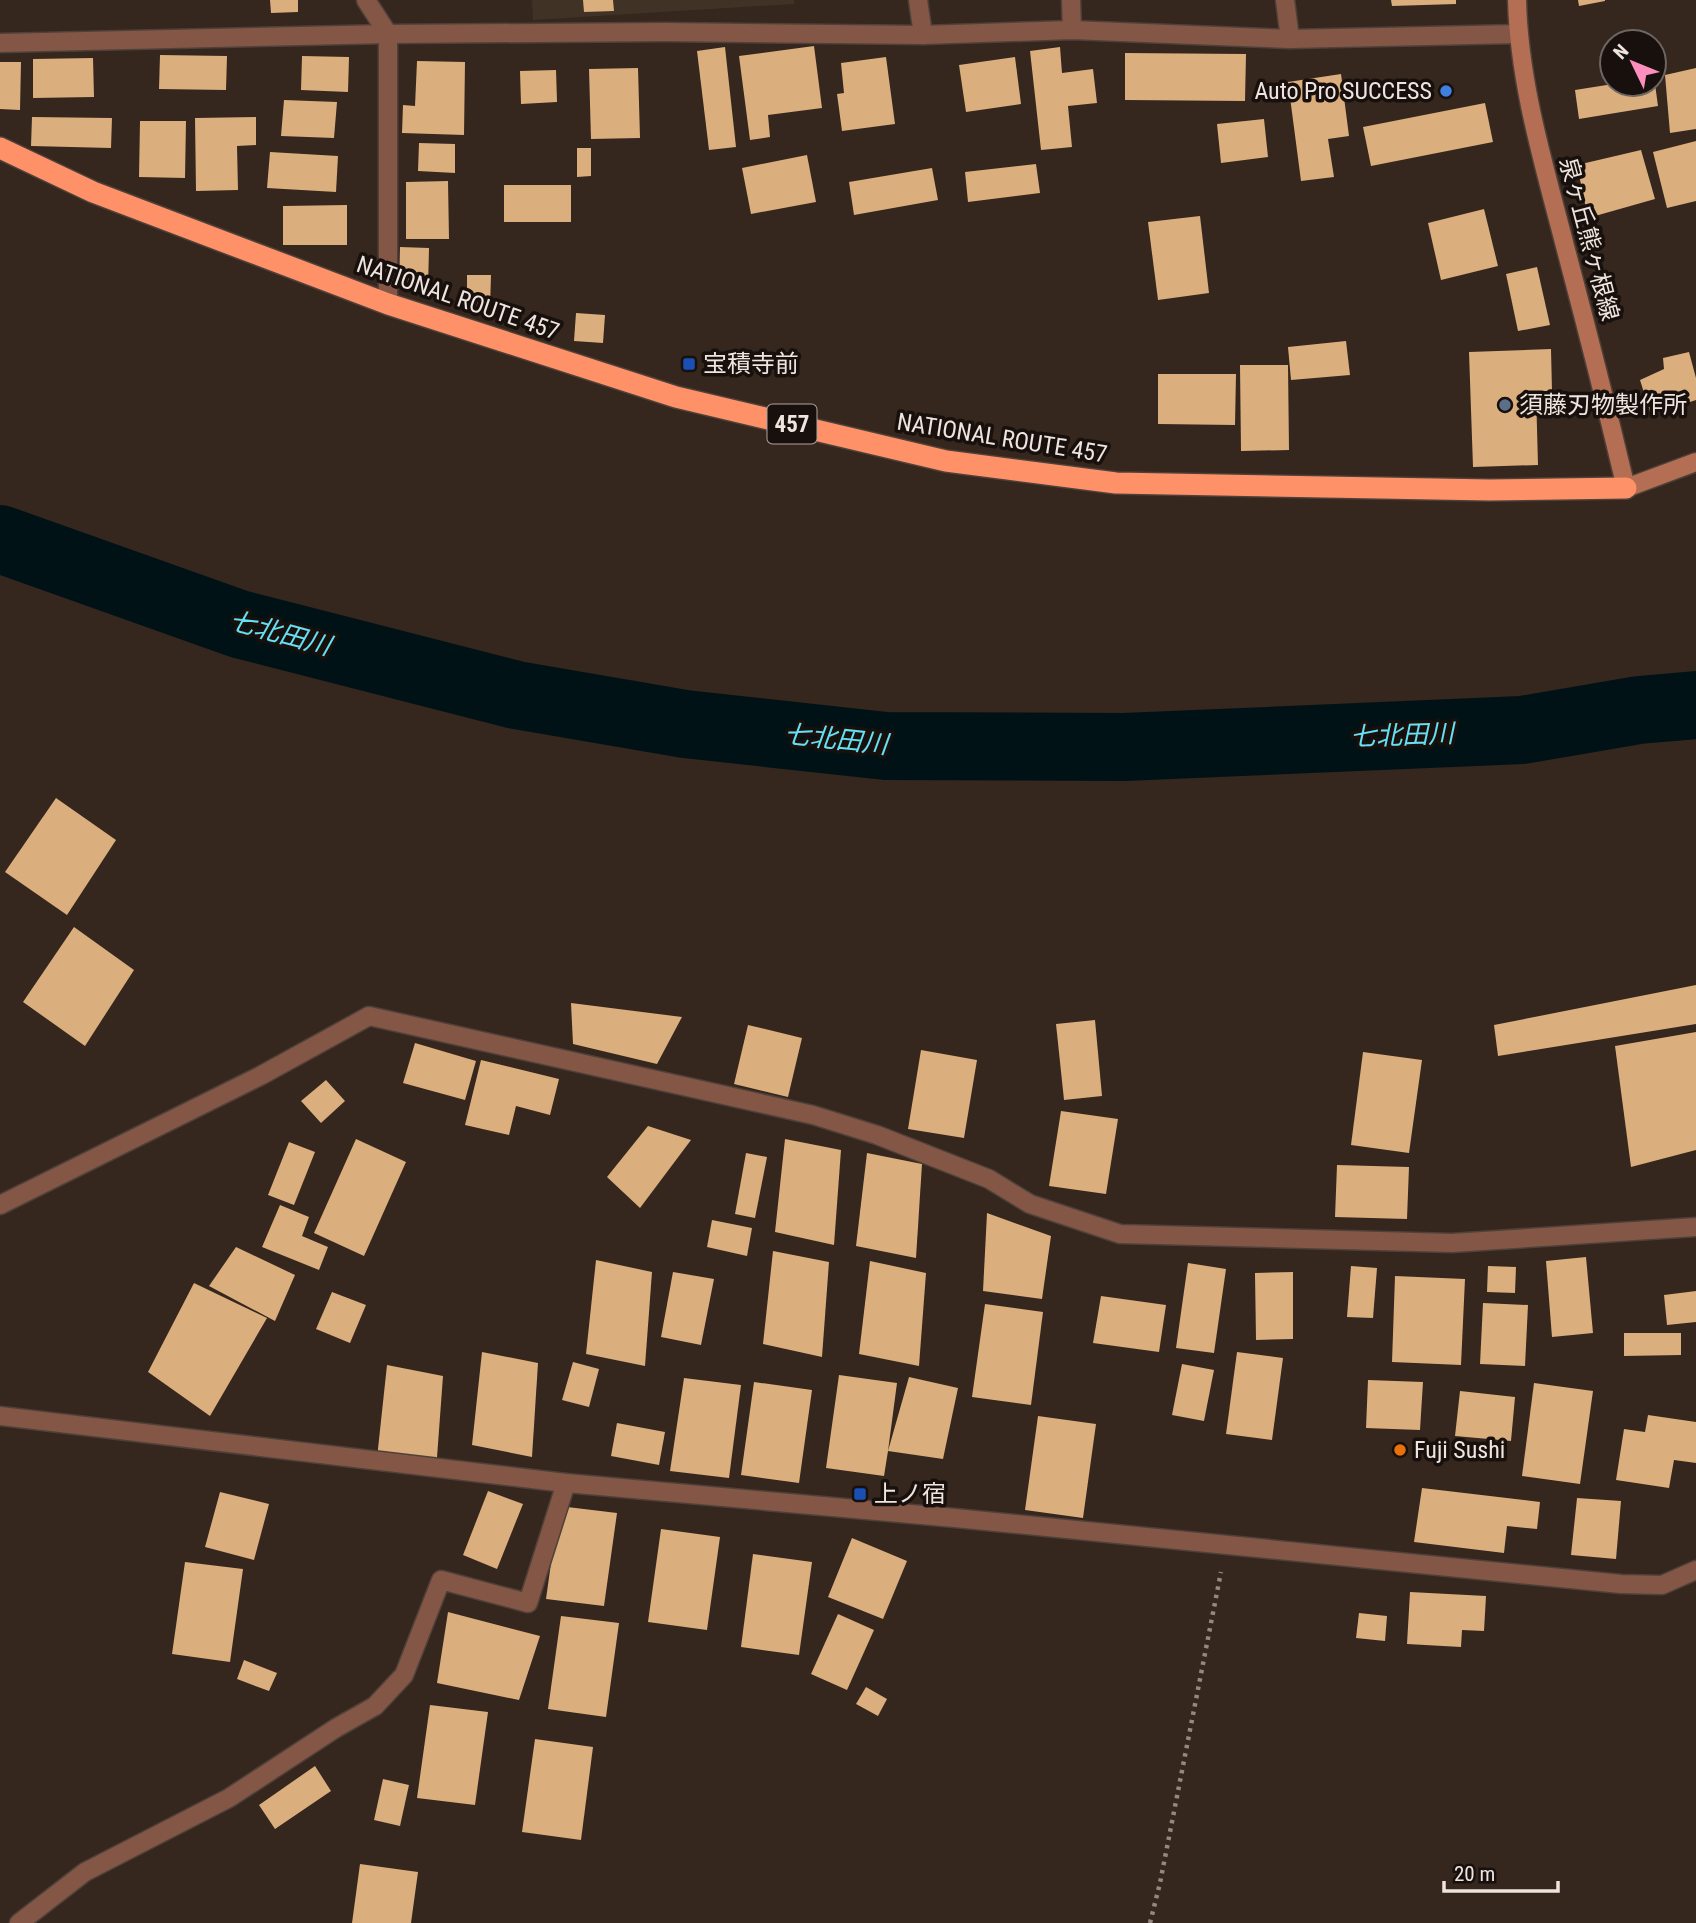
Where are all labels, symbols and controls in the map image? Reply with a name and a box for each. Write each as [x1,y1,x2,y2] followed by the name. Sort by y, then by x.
[1598,28,1668,98] north arrow
[1609,40,1633,64] text: N
[1254,77,1432,105] place label: Auto Pro SUCCESS
[1438,83,1454,99] marker: Auto Pro SUCCESS
[1554,154,1624,324] street label: 泉ヶ丘熊ヶ根線
[353,250,563,346] street label: NATIONAL ROUTE 457
[703,350,799,378] place label: 宝積寺前
[681,356,697,372] marker: 宝積寺前
[1519,391,1687,419] place label: 須藤刃物製作所
[1497,397,1513,413] marker: 須藤刃物製作所
[768,404,816,444] road number: 457
[895,408,1109,468] street label: NATIONAL ROUTE 457
[226,605,337,662] water label: 七北田川
[1350,718,1457,752] water label: 七北田川
[783,719,892,760] water label: 七北田川
[1414,1436,1505,1464] place label: Fuji Sushi
[1392,1442,1408,1458] marker: Fuji Sushi
[874,1480,946,1508] place label: 上ノ宿
[852,1486,868,1502] marker: 上ノ宿
[1444,1850,1558,1894] scale bar
[1454,1862,1495,1886] text: 20 m

